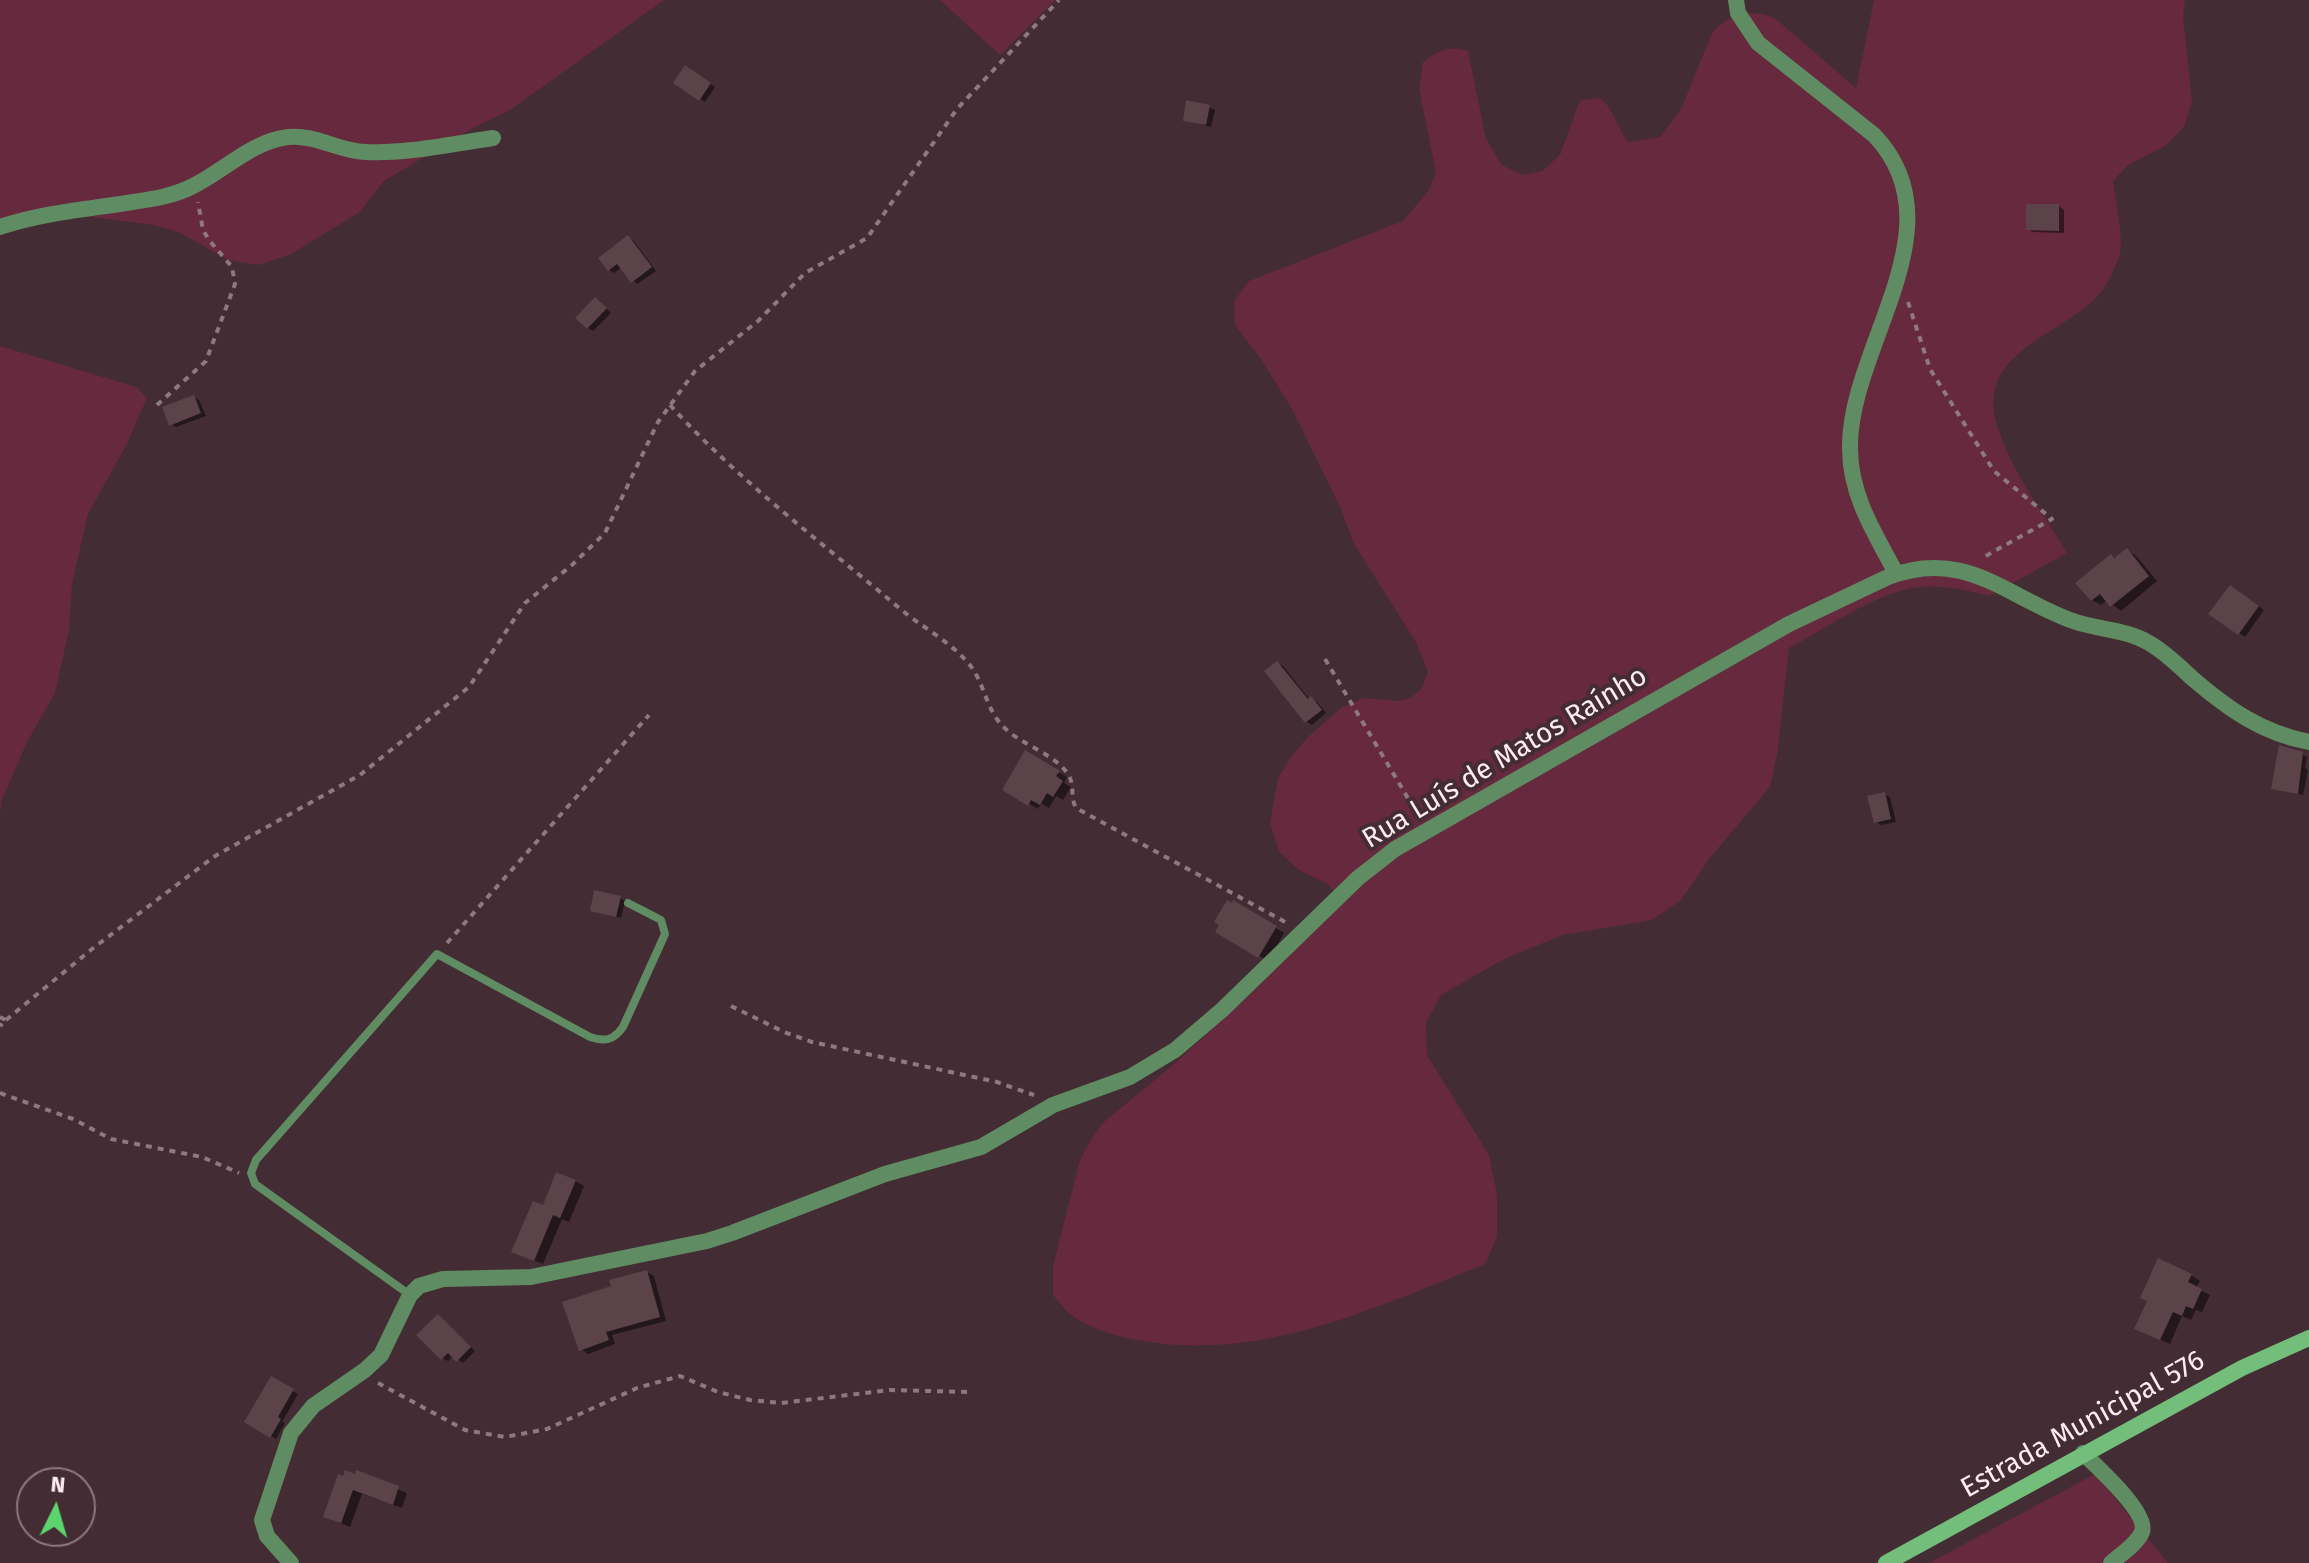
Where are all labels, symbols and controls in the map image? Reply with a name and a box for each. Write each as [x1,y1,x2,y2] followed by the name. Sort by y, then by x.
[1357,660,1653,856] street label: Rua Luís de Matos Raínho
[1955,1344,2211,1506] street label: Estrada Municipal 576
[16,1467,96,1547] north arrow
[50,1471,66,1499] text: N

